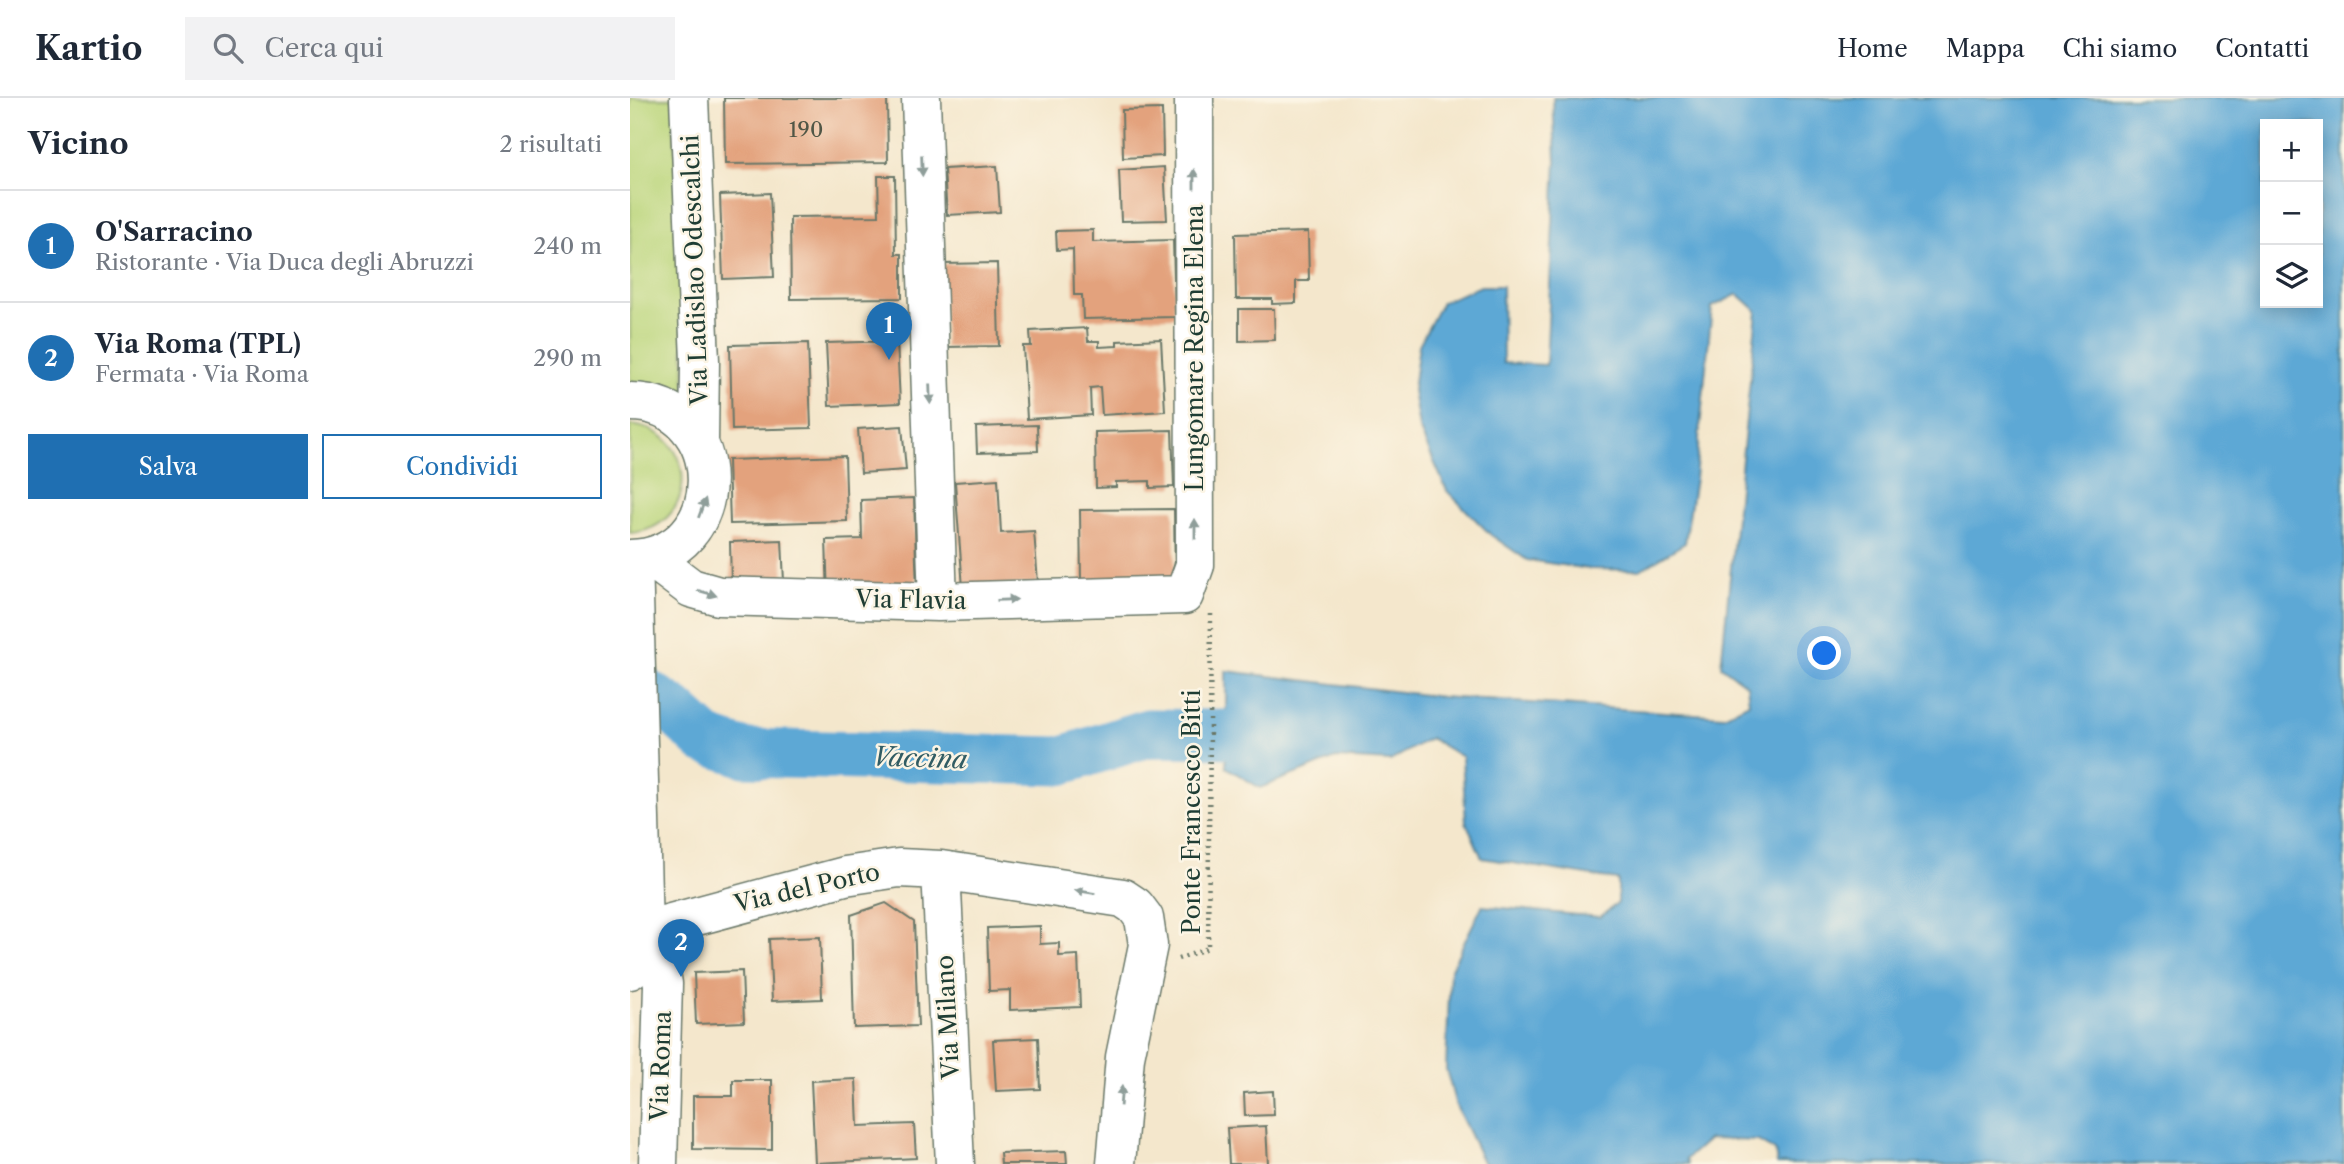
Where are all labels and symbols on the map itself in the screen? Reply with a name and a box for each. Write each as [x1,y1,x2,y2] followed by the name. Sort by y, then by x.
[789,117,823,142] house number: 190
[675,134,714,407] street label: Via Ladislao Odescalchi
[917,155,928,177] one-way arrow
[1188,168,1200,190] one-way arrow
[1180,204,1209,491] street label: Lungomare Regina Elena
[866,302,912,360] pin: 1
[925,383,936,405] one-way arrow
[697,497,708,518] one-way arrow
[1189,518,1201,540] one-way arrow
[854,584,967,615] street label: Via Flavia
[697,588,718,598] one-way arrow
[997,594,1019,606] one-way arrow
[1807,636,1841,670] your location
[1177,690,1206,934] street label: Ponte Francesco Bitti
[872,740,968,776] water label: Vaccina
[730,857,882,919] street label: Via del Porto
[1074,886,1096,897] one-way arrow
[658,919,704,977] pin: 2
[930,954,965,1081] street label: Via Milano
[644,1010,677,1123] street label: Via Roma
[1116,1085,1127,1107] one-way arrow

